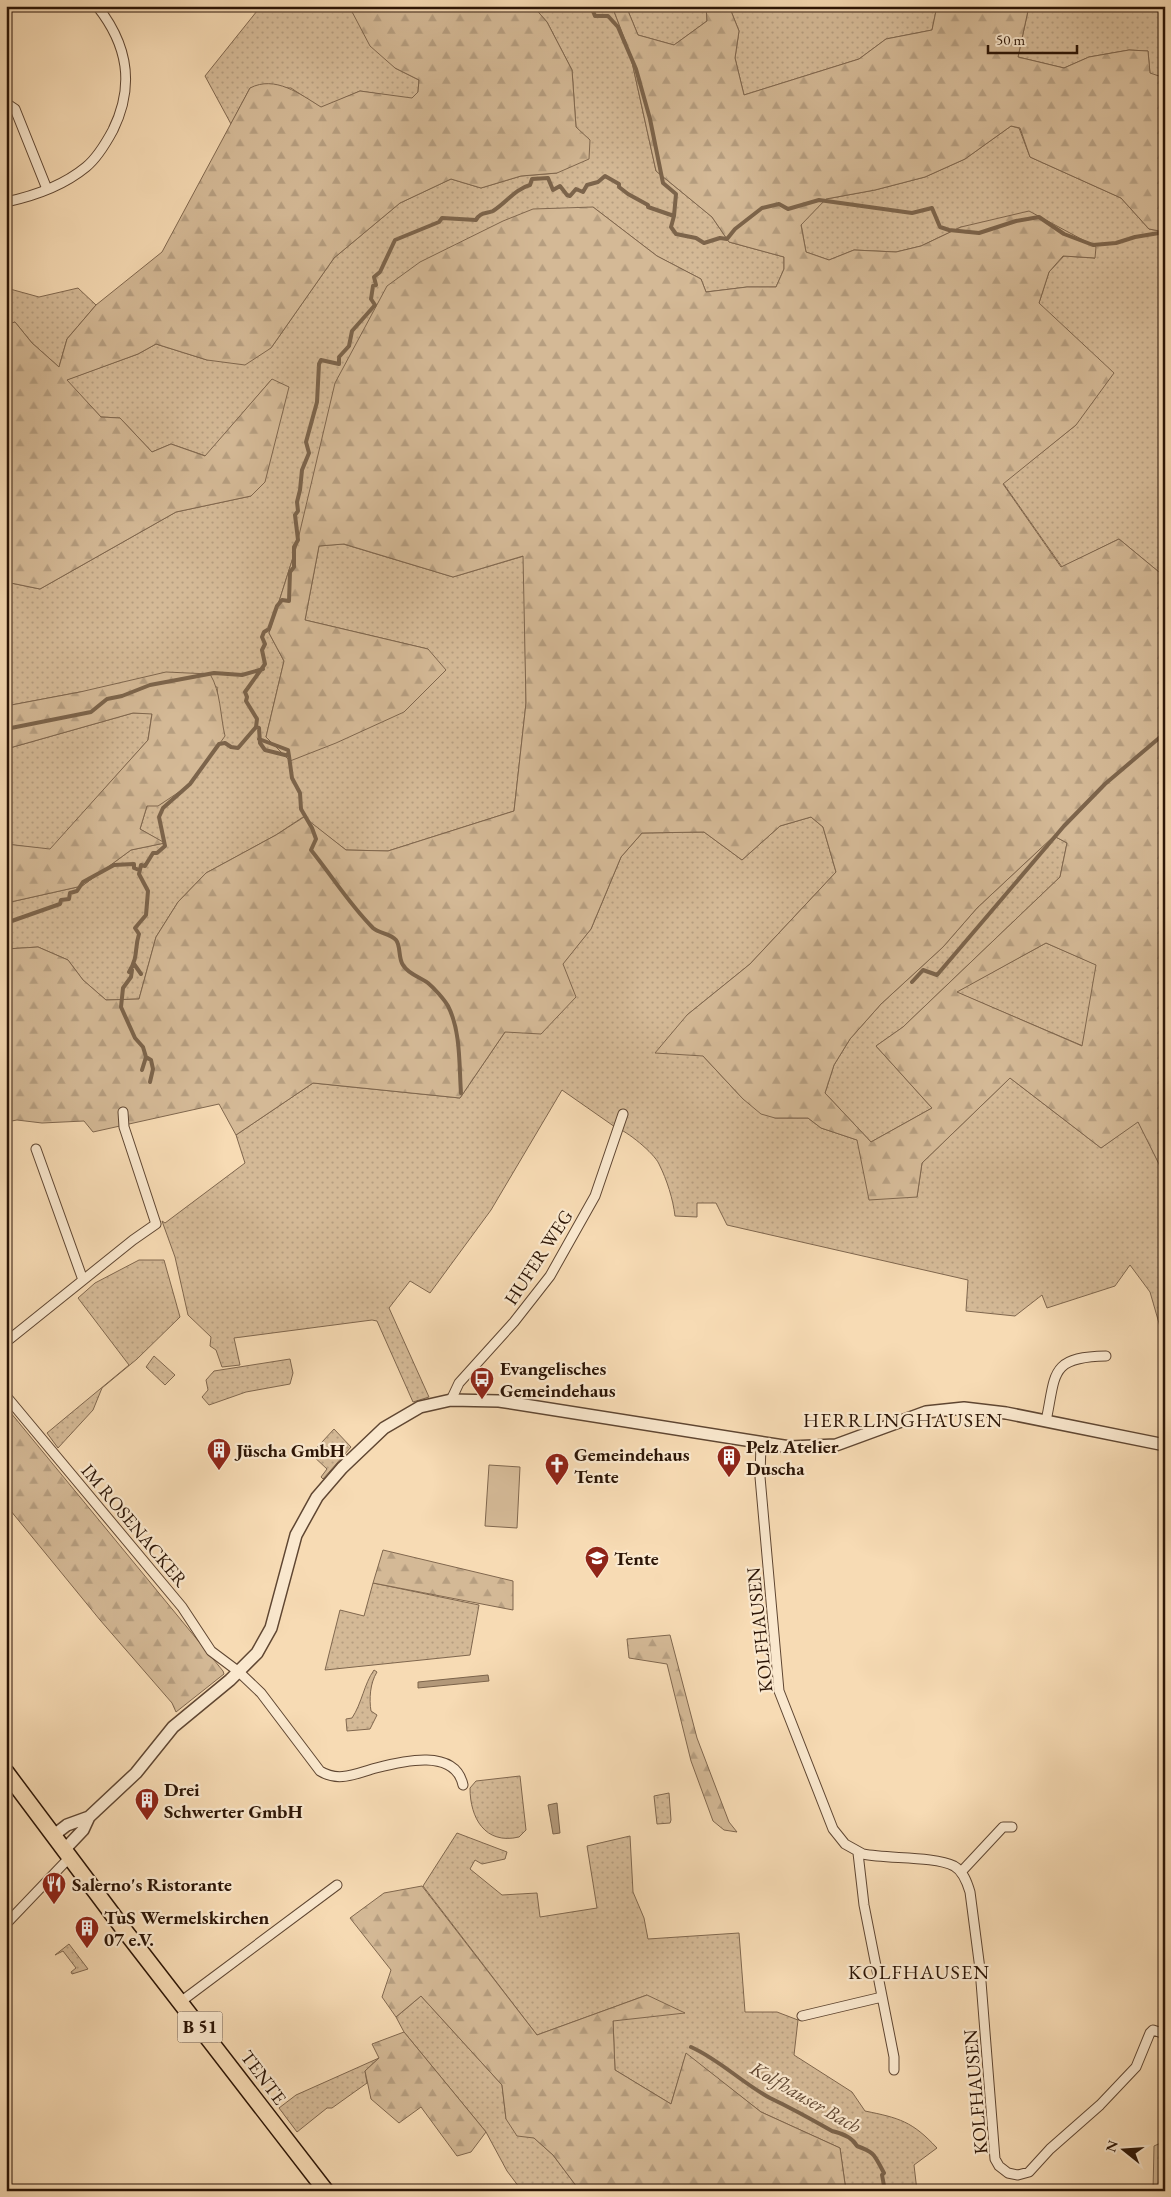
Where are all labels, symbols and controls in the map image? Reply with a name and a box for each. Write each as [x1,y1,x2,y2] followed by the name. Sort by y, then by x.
[988,22,1077,54] scale bar
[996,30,1025,49] text: 50 m
[498,1205,579,1310] street label: HUFER WEG
[500,1356,616,1403] place label: Evangelisches Gemeindehaus
[469,1366,495,1400] bus stop icon: Evangelisches Gemeindehaus
[803,1407,1003,1433] district label: HERRLINGHAUSEN
[746,1434,839,1481] place label: Pelz Atelier Duscha
[206,1437,232,1471] building icon: Jüscha GmbH
[234,1438,345,1463] place label: Jüscha GmbH
[574,1442,690,1489] place label: Gemeindehaus Tente
[716,1444,742,1478] building icon: Pelz Atelier Duscha
[544,1452,570,1486] church icon: Gemeindehaus Tente
[76,1459,194,1592] street label: IM ROSENACKER
[584,1545,610,1579] school or university icon: Tente
[614,1546,659,1571] place label: Tente
[741,1566,778,1694] street label: KOLFHAUSEN
[164,1777,303,1824] place label: Drei Schwerter GmbH
[134,1787,160,1821] building icon: Drei Schwerter GmbH
[41,1871,67,1905] restaurant icon: Salerno's Ristorante
[72,1872,232,1897] place label: Salerno's Ristorante
[104,1905,270,1952] place label: TuS Wermelskirchen 07 e.V.
[74,1915,100,1949] building icon: TuS Wermelskirchen 07 e.V.
[848,1959,990,1985] district label: KOLFHAUSEN
[178,2011,222,2042] road number: B 51
[958,2028,993,2156] street label: KOLFHAUSEN
[235,2045,292,2110] street label: TENTE
[745,2054,866,2139] water label: Kolfhauser Bach
[1098,2124,1148,2174] north arrow
[1101,2138,1122,2154] text: N

